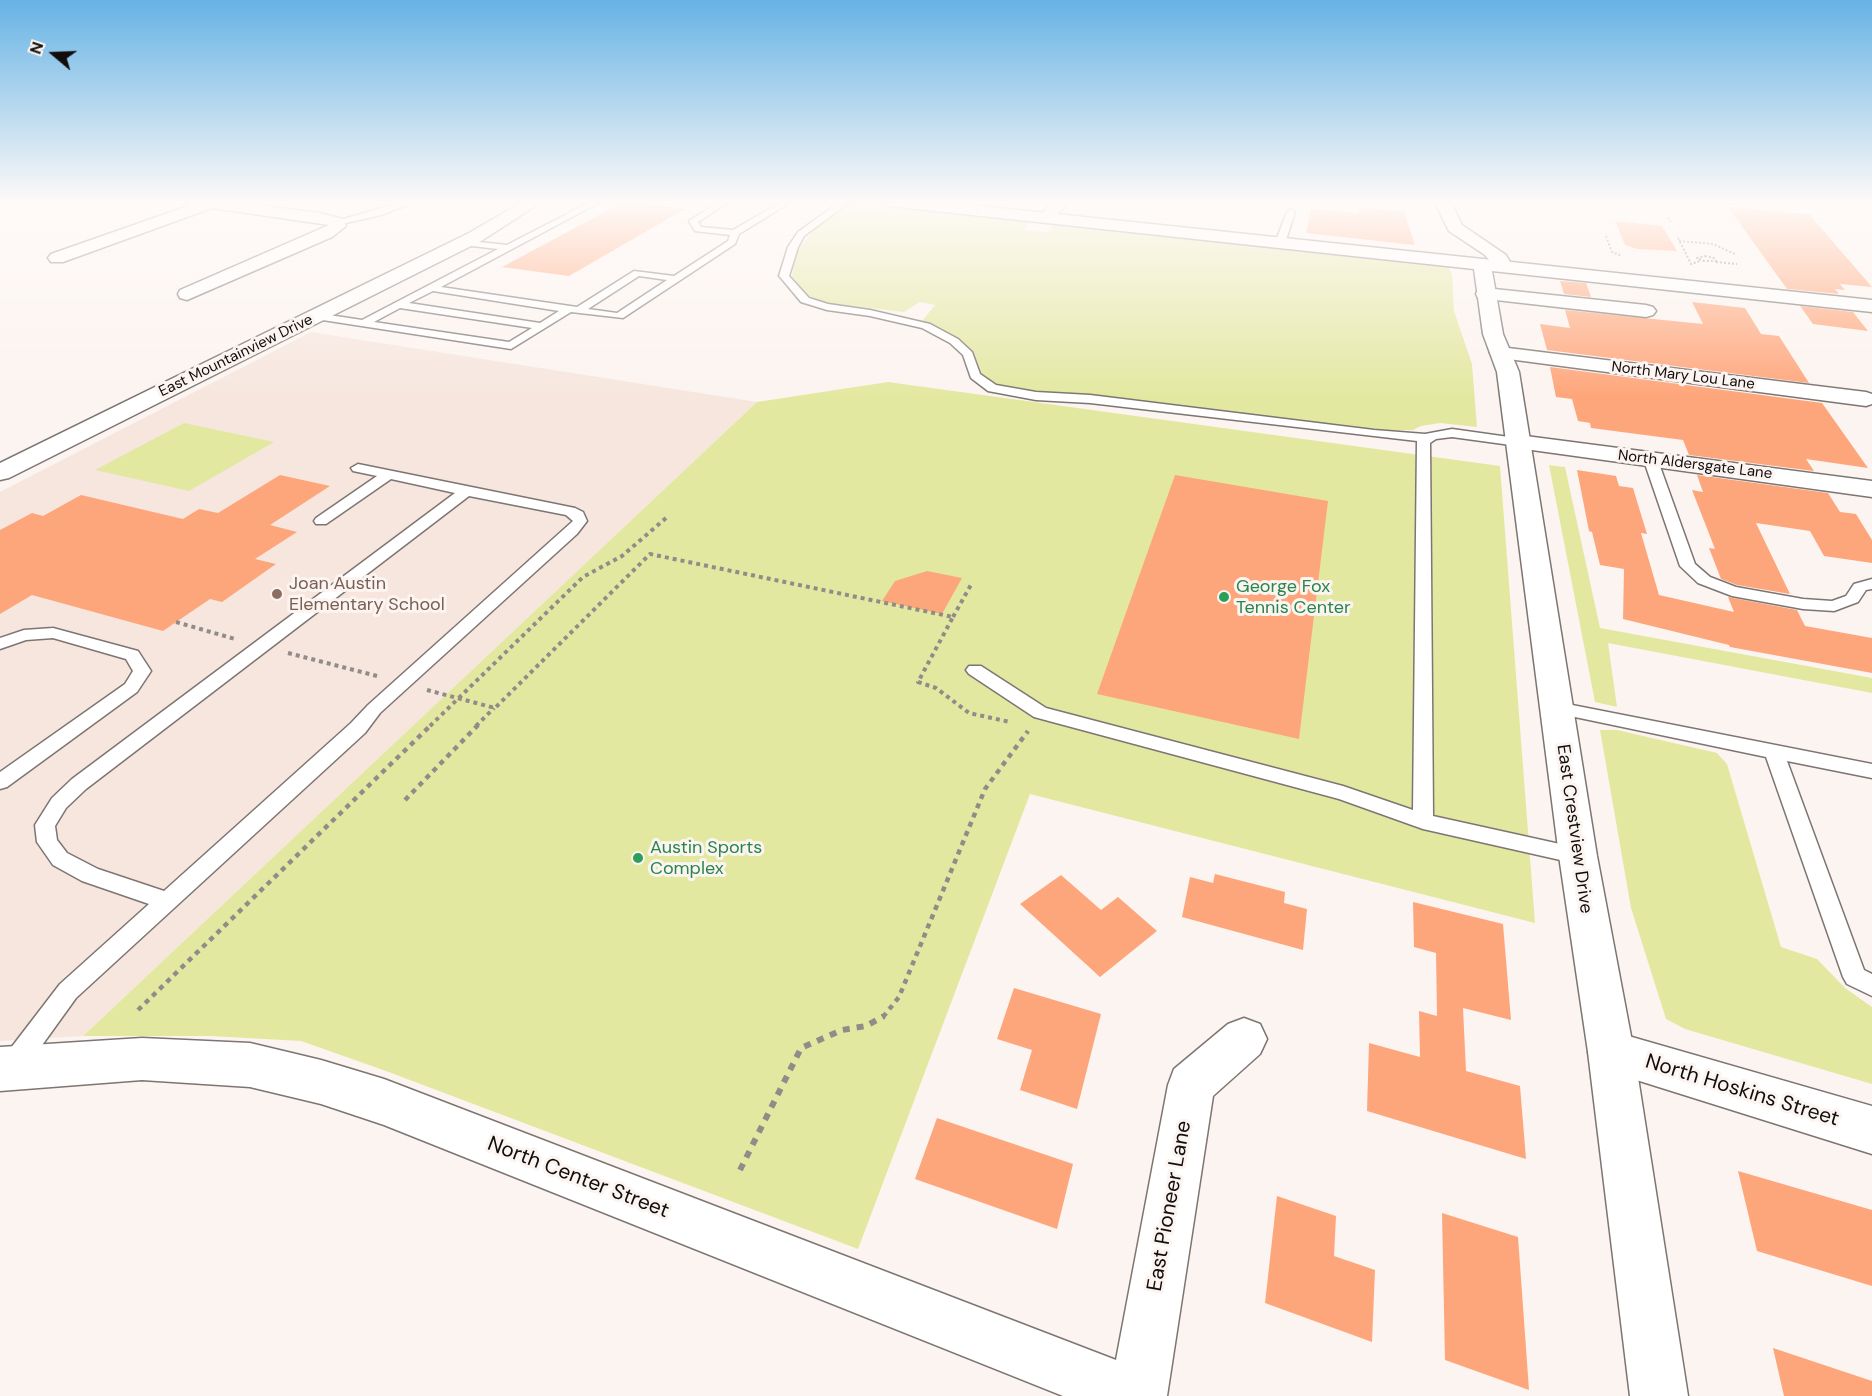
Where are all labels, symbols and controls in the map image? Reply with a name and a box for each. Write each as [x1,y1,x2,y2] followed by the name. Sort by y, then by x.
[24,24,84,84] north arrow
[25,39,48,57] text: N
[156,311,316,401] street label: East Mountainview Drive
[1610,358,1756,394] street label: North Mary Lou Lane
[1617,447,1773,483] street label: North Aldersgate Lane
[289,573,445,616] place label: Joan Austin Elementary School
[1236,576,1351,618] place label: George Fox Tennis Center
[270,587,284,601] marker: Joan Austin Elementary School
[1217,590,1231,604] marker: George Fox Tennis Center
[1551,743,1597,915] street label: East Crestview Drive
[650,837,762,880] place label: Austin Sports Complex
[631,851,645,865] marker: Austin Sports Complex
[1642,1050,1842,1132] street label: North Hoskins Street
[1143,1119,1197,1293] street label: East Pioneer Lane
[484,1132,672,1224] street label: North Center Street

